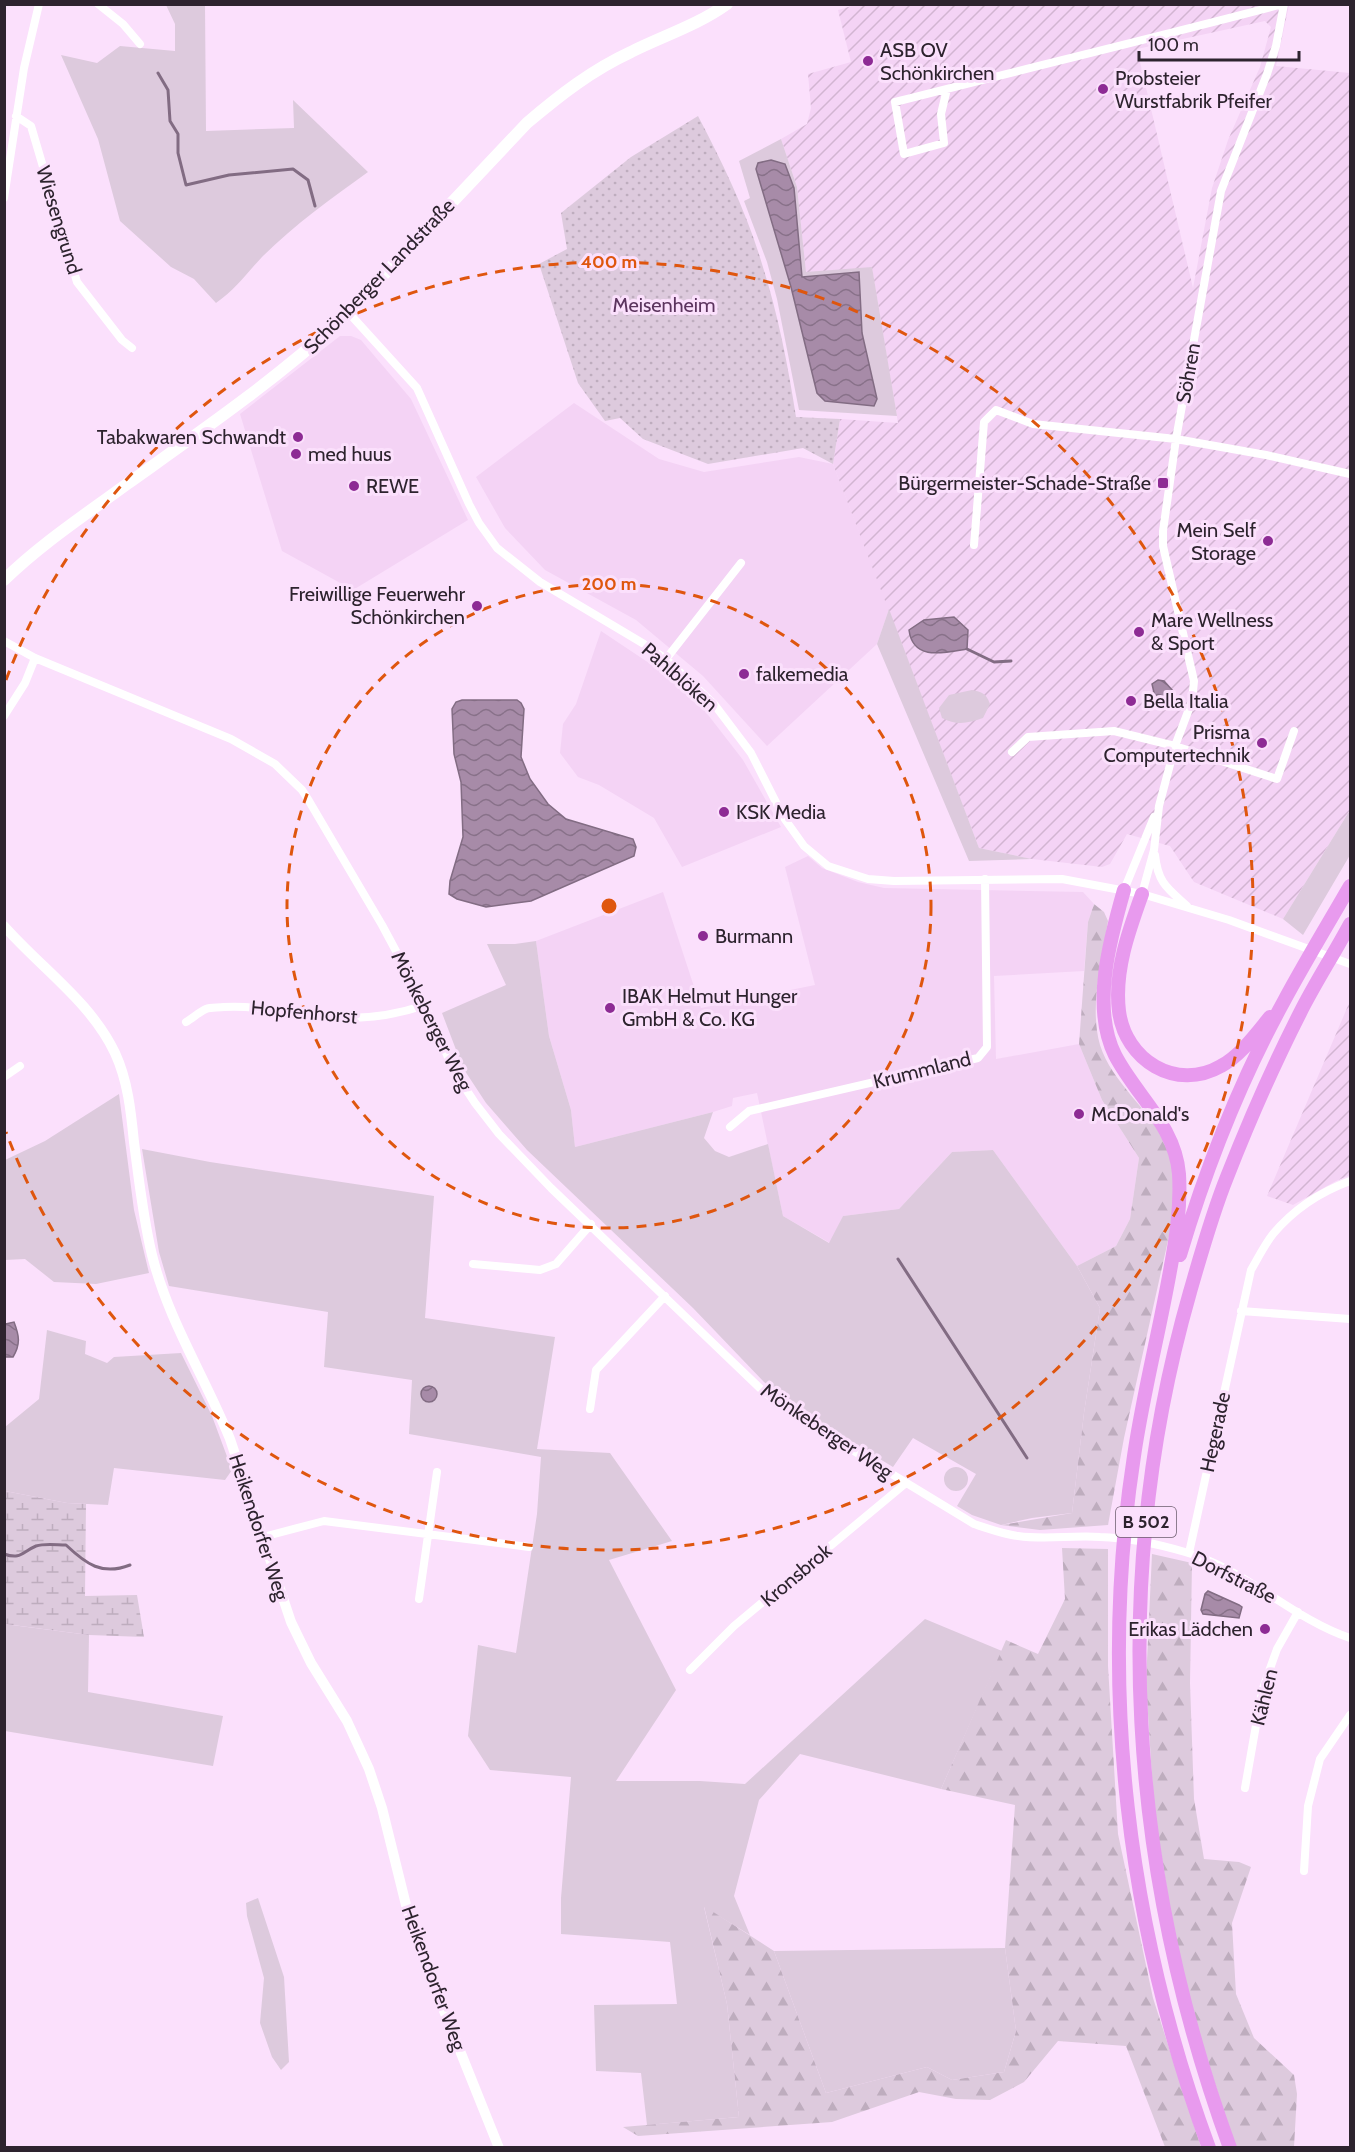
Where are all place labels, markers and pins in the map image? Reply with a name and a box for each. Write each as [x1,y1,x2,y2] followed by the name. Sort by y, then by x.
[880,38,994,85] place label: ASB OV Schönkirchen
[861,54,875,68] marker: ASB OV Schönkirchen
[1115,66,1272,113] place label: Probsteier Wurstfabrik Pfeifer
[1096,82,1110,96] marker: Probsteier Wurstfabrik Pfeifer
[97,425,286,449] place label: Tabakwaren Schwandt
[291,430,305,444] marker: Tabakwaren Schwandt
[308,442,391,466] place label: med huus
[289,447,303,461] marker: med huus
[898,471,1151,495] place label: Bürgermeister-Schade-Straße
[366,474,419,498] place label: REWE
[1156,476,1170,490] marker: Bürgermeister-Schade-Straße
[347,479,361,493] marker: REWE
[1177,518,1256,565] place label: Mein Self Storage
[1261,534,1275,548] marker: Mein Self Storage
[289,582,466,629] place label: Freiwillige Feuerwehr Schönkirchen
[470,599,484,613] marker: Freiwillige Feuerwehr Schönkirchen
[1151,608,1273,655] place label: Mare Wellness & Sport
[1132,625,1146,639] marker: Mare Wellness & Sport
[756,662,849,686] place label: falkemedia
[737,667,751,681] marker: falkemedia
[1143,689,1229,713] place label: Bella Italia
[1124,694,1138,708] marker: Bella Italia
[1103,720,1250,767] place label: Prisma Computertechnik
[1255,736,1269,750] marker: Prisma Computertechnik
[736,800,826,824] place label: KSK Media
[717,805,731,819] marker: KSK Media
[599,896,619,916] centre of rings
[715,924,793,948] place label: Burmann
[696,929,710,943] marker: Burmann
[622,984,798,1031] place label: IBAK Helmut Hunger GmbH & Co. KG
[603,1001,617,1015] marker: IBAK Helmut Hunger GmbH & Co. KG
[1091,1102,1189,1126] place label: McDonald's
[1072,1107,1086,1121] marker: McDonald's
[1128,1617,1253,1641] place label: Erikas Lädchen
[1258,1622,1272,1636] marker: Erikas Lädchen

